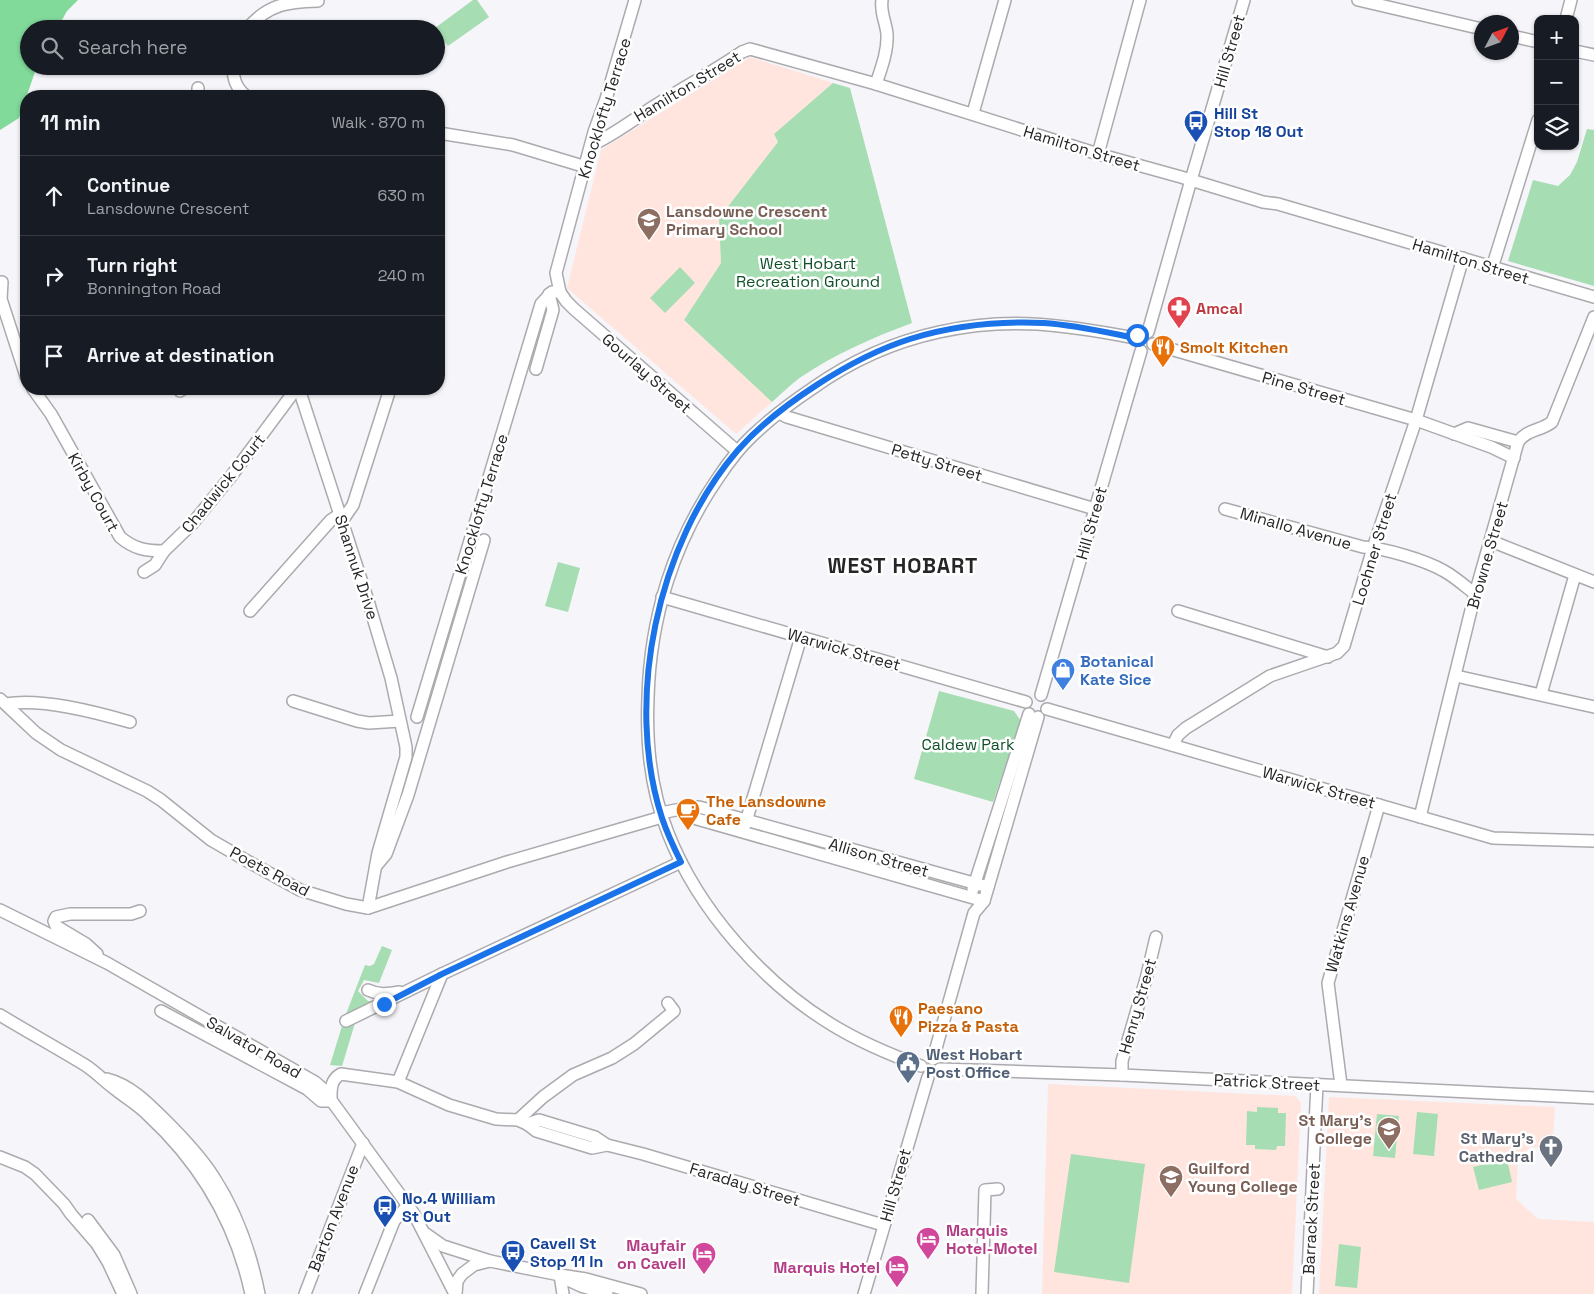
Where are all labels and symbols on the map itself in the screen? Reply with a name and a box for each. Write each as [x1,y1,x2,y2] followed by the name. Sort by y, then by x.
[1209,12,1250,90] street label: Hill Street
[1474,15,1519,60] north arrow
[573,35,636,181] street label: Knocklofty Terrace
[630,46,745,127] street label: Hamilton Street
[1214,103,1304,142] place label: Hill St Stop 18 Out
[1183,109,1209,143] bus stop icon: Hill St Stop 18 Out
[1021,121,1143,176] street label: Hamilton Street
[666,201,827,240] place label: Lansdowne Crescent Primary School
[636,207,662,241] school or university icon: Lansdowne Crescent Primary School
[1410,234,1532,289] street label: Hamilton Street
[736,253,880,292] park label: West Hobart Recreation Ground
[1166,295,1192,329] pharmacy icon: Amcal
[1196,298,1243,319] place label: Amcal
[1126,324,1149,347] route start
[598,329,696,418] street label: Gourlay Street
[1150,334,1176,368] restaurant icon: Smolt Kitchen
[1180,337,1288,358] place label: Smolt Kitchen
[1260,367,1348,410] street label: Pine Street
[177,429,270,537] street label: Chadwick Court
[450,431,513,577] street label: Knocklofty Terrace
[889,439,985,486] street label: Petty Street
[63,449,124,535] street label: Kirby Court
[1071,484,1112,562] street label: Hill Street
[1347,490,1402,608] street label: Lochner Street
[1462,499,1513,611] street label: Browne Street
[1238,503,1354,554] street label: Minallo Avenue
[330,512,383,622] street label: Shannuk Drive
[828,552,978,579] district label: WEST HOBART
[785,623,903,676] street label: Warwick Street
[1080,651,1154,690] place label: Botanical Kate Sice
[1050,657,1076,691] shop icon: Botanical Kate Sice
[921,734,1015,755] park label: Caldew Park
[1260,761,1378,814] street label: Warwick Street
[706,791,826,830] place label: The Lansdowne Cafe
[675,797,701,831] cafe icon: The Lansdowne Cafe
[826,833,931,882] street label: Allison Street
[226,842,313,901] street label: Poets Road
[1321,853,1374,975] street label: Watkins Avenue
[1114,956,1161,1056] street label: Henry Street
[373,993,396,1016] route end
[918,998,1019,1037] place label: Paesano Pizza & Pasta
[888,1004,914,1038] restaurant icon: Paesano Pizza & Pasta
[202,1012,305,1083] street label: Salvator Road
[926,1044,1022,1083] place label: West Hobart Post Office
[895,1050,921,1084] public building icon: West Hobart Post Office
[1213,1069,1321,1096] street label: Patrick Street
[1298,1110,1372,1149] place label: St Mary's College
[1376,1116,1402,1150] school or university icon: St Mary's College
[1459,1128,1534,1167] place label: St Mary's Cathedral
[1538,1134,1564,1168] church icon: St Mary's Cathedral
[875,1146,916,1224] street label: Hill Street
[687,1158,803,1211] street label: Faraday Street
[1188,1158,1298,1197] place label: Guilford Young College
[303,1162,364,1275] street label: Barton Avenue
[1298,1163,1325,1275] street label: Barrack Street
[1158,1164,1184,1198] school or university icon: Guilford Young College
[402,1188,496,1227] place label: No.4 William St Out
[372,1194,398,1228] bus stop icon: No.4 William St Out
[946,1220,1038,1259] place label: Marquis Hotel-Motel
[915,1226,941,1260] hotel icon: Marquis Hotel-Motel
[530,1233,603,1272] place label: Cavell St Stop 11 In
[617,1235,686,1274] place label: Mayfair on Cavell
[500,1239,526,1273] bus stop icon: Cavell St Stop 11 In
[691,1241,717,1275] hotel icon: Mayfair on Cavell
[884,1254,910,1288] hotel icon: Marquis Hotel
[773,1257,880,1278] place label: Marquis Hotel

